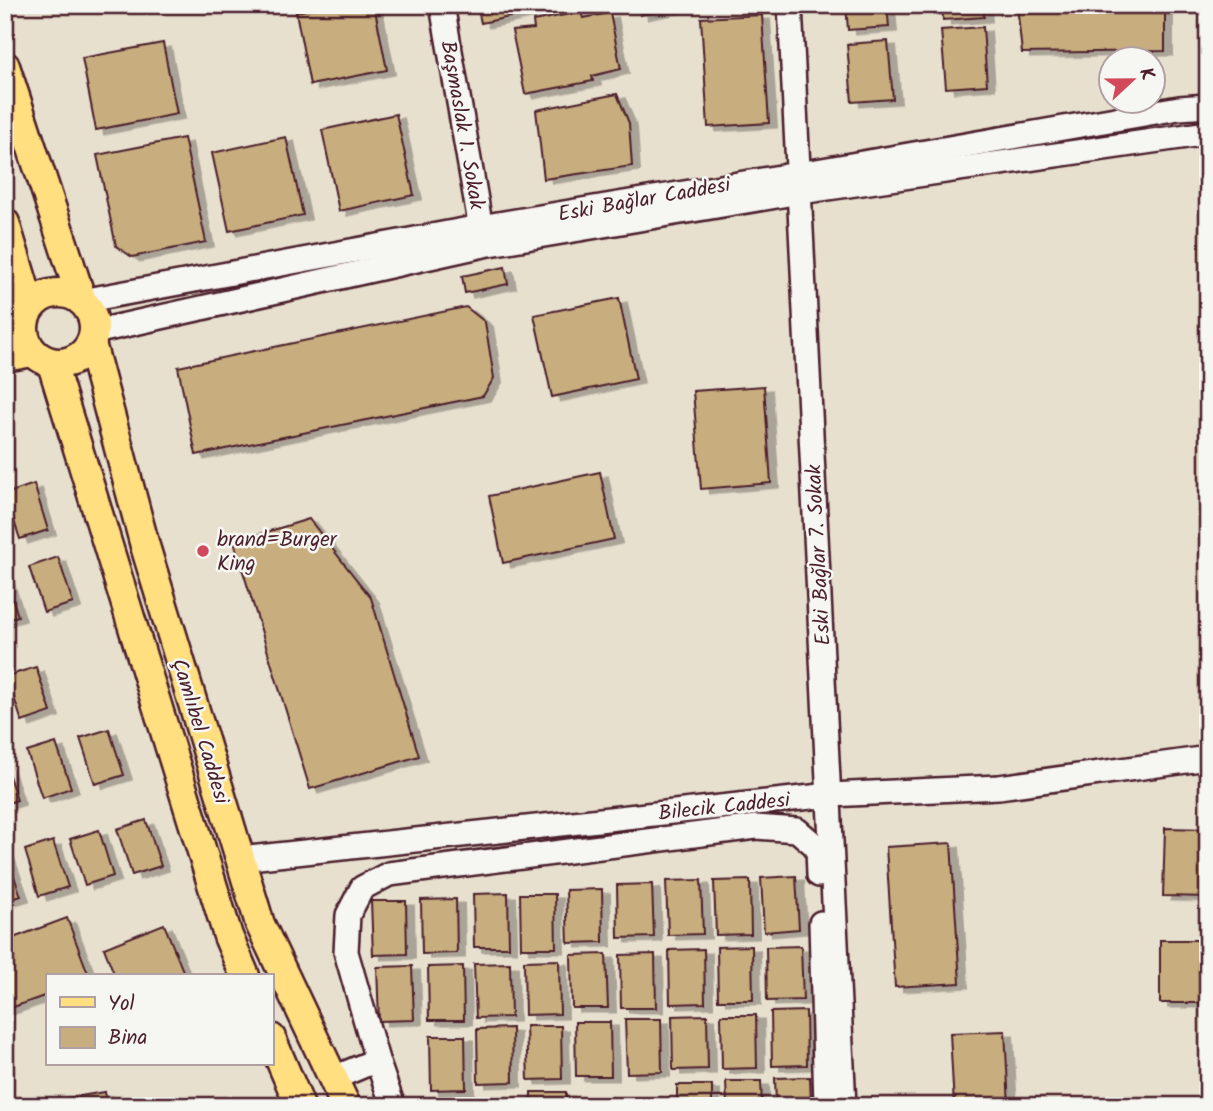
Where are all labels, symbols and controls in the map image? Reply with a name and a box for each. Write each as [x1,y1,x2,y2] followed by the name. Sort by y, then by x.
[430,38,493,213] street label: Başmaslak 1. Sokak
[1098,46,1168,116] north arrow
[1130,63,1162,85] text: K
[555,169,734,232] street label: Eski Bağlar Caddesi
[798,463,841,646] street label: Eski Bağlar 7. Sokak
[217,524,338,581] place label: brand=Burger King
[195,543,211,559] marker: brand=Burger King
[162,655,238,809] street label: Çamlıbel Caddesi
[657,784,793,831] street label: Bilecik Caddesi
[46,974,273,1066] legend
[108,988,135,1021] text: Yol
[108,1022,147,1055] text: Bina

